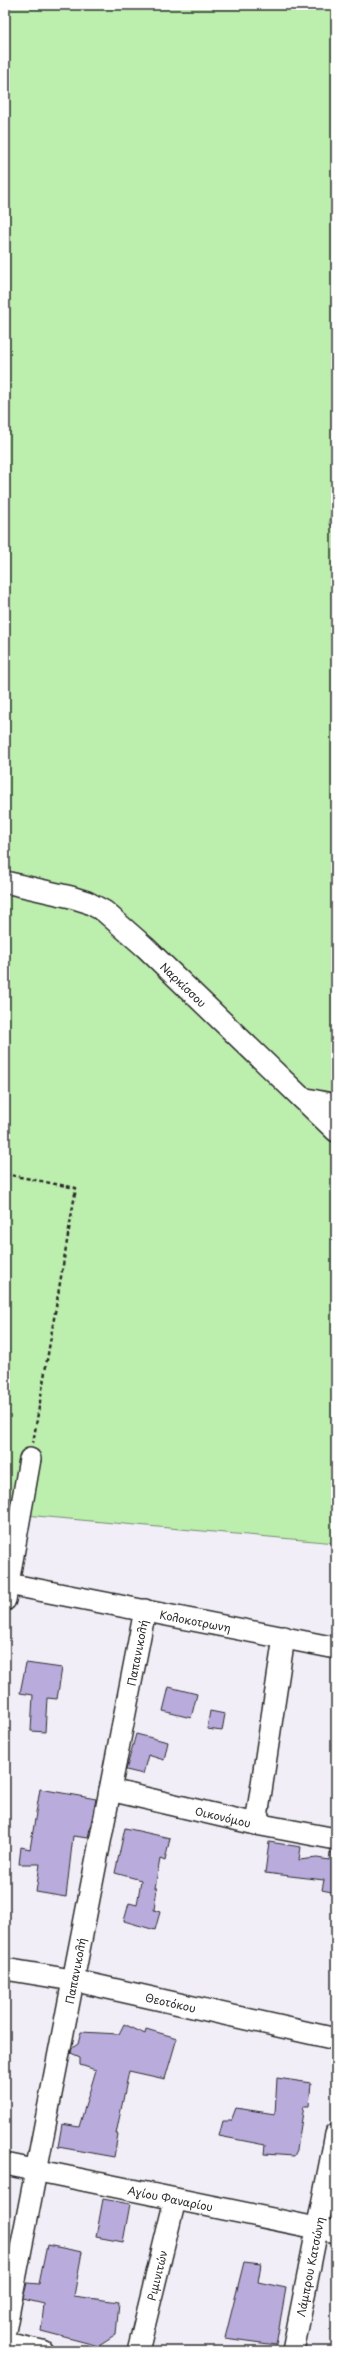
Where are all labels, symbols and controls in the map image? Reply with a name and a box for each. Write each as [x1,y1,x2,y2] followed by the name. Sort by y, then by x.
[157,958,211,1011] street label: Ναρκίσσου
[158,1605,233,1636] street label: Κολοκοτρωνη
[122,1618,151,1687] street label: Παπανικολή
[193,1802,253,1831] street label: Οικονόμου
[60,1936,90,2005] street label: Παπανικολή
[144,1988,198,2016] street label: Θεοτόκου
[126,2181,215,2215] street label: Αγίου Φαναρίου
[292,2215,328,2318] street label: Λάμπρου Κατσώνη
[142,2248,171,2302] street label: Ριμινιτών

